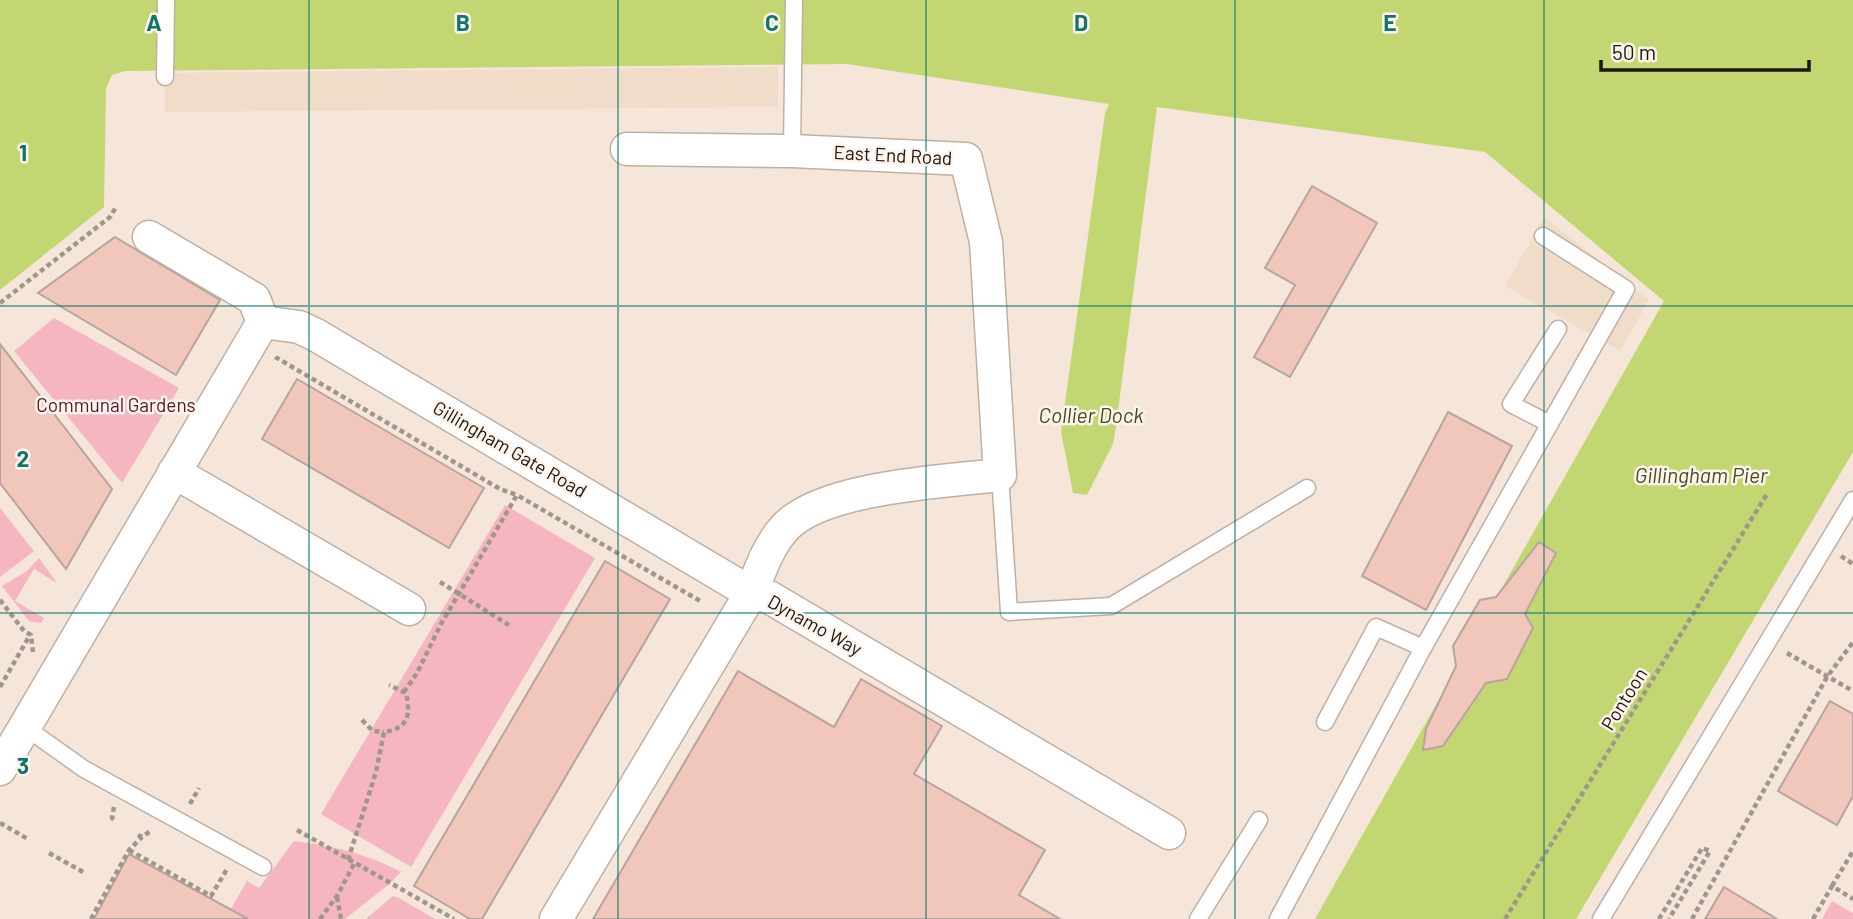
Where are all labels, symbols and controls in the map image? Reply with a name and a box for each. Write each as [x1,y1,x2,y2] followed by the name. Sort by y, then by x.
[146,8,162,36] text: A
[456,8,470,36] text: B
[765,8,779,36] text: C
[1074,8,1088,36] text: D
[1383,8,1397,36] text: E
[1601,28,1809,72] scale bar
[1612,39,1656,64] text: 50 m
[19,138,27,166] text: 1
[833,140,953,169] street label: East End Road
[36,393,196,416] park label: Communal Gardens
[429,395,591,502] street label: Gillingham Gate Road
[1039,402,1144,427] water label: Collier Dock
[17,444,29,472] text: 2
[1635,462,1768,487] water label: Gillingham Pier
[764,589,867,660] street label: Dynamo Way
[1596,663,1652,734] street label: Pontoon
[17,751,29,779] text: 3

